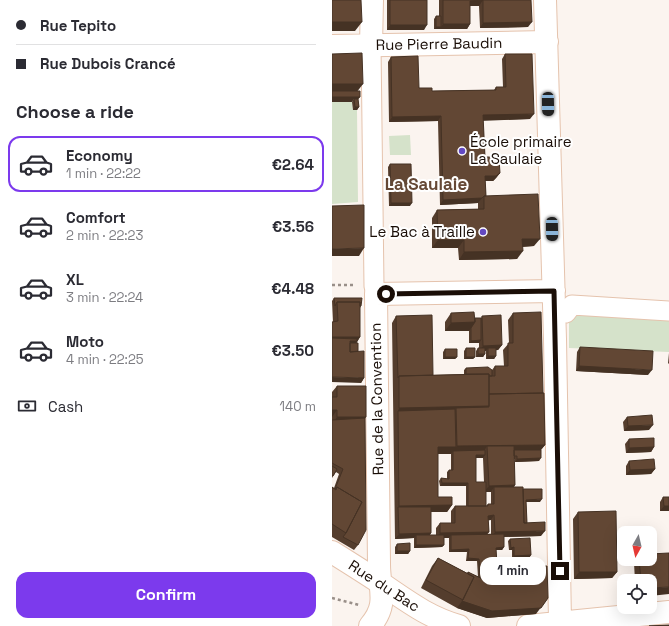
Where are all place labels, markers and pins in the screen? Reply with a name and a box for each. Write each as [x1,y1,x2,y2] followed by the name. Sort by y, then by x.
[470,132,572,168] place label: École primaire La Saulaie
[457,146,467,156] marker: École primaire La Saulaie
[369,222,475,241] place label: Le Bac à Traille
[478,227,488,237] marker: Le Bac à Traille

